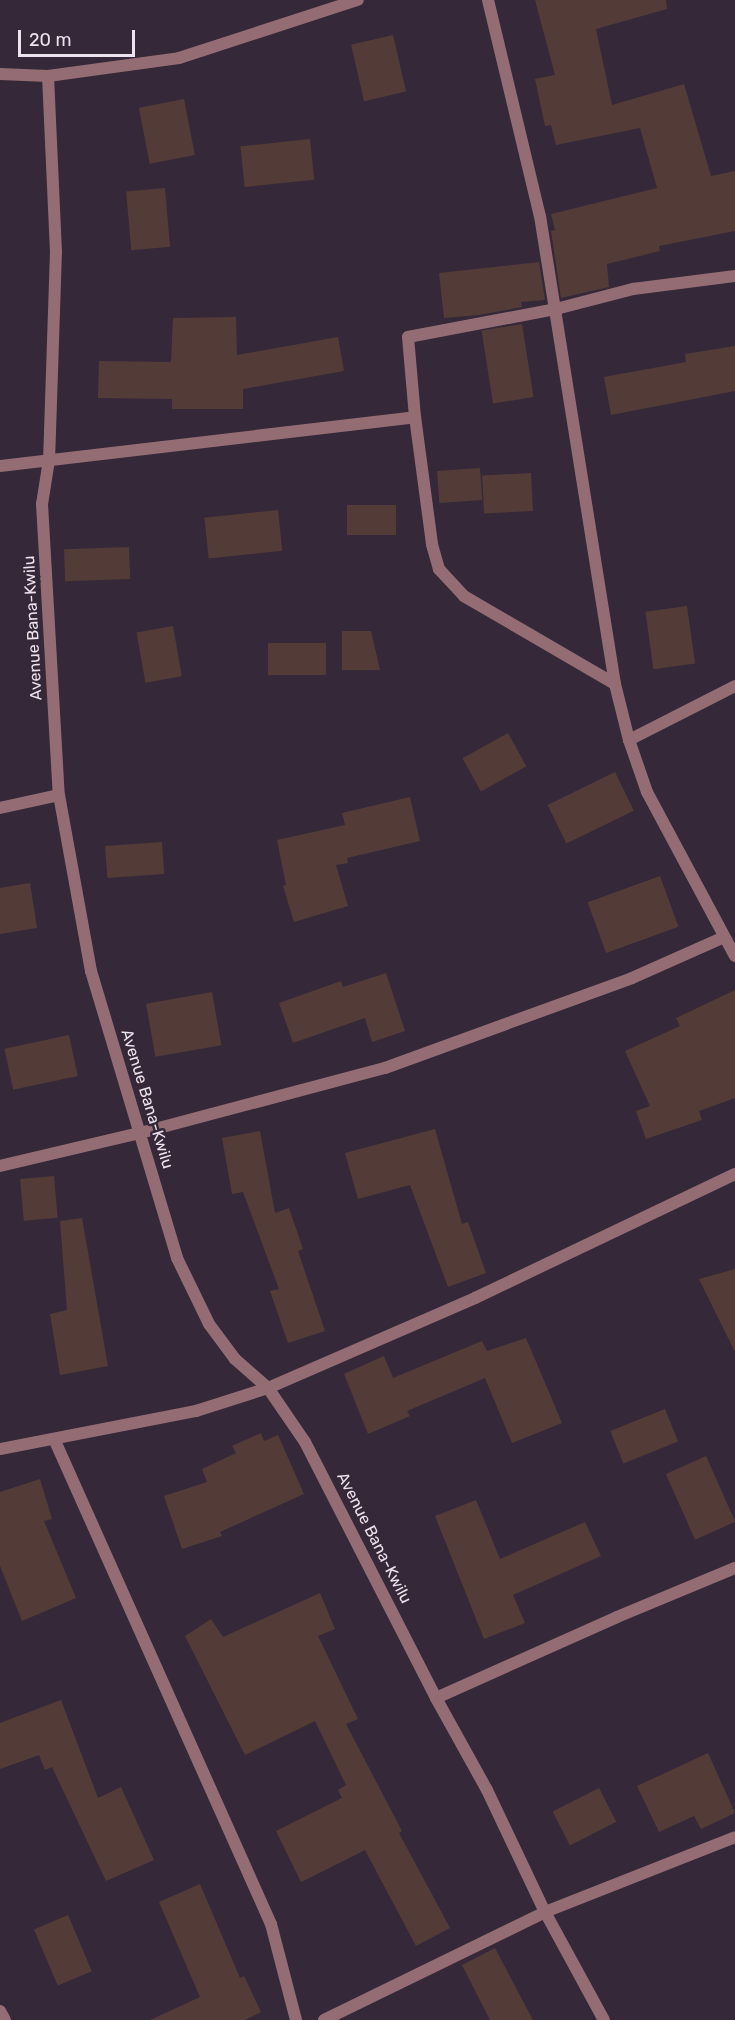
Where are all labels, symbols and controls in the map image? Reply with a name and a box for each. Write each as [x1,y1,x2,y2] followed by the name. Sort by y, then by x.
[21,18,138,56] scale bar
[29,29,71,51] text: 20 m
[20,555,46,701] street label: Avenue Bana-Kwilu
[117,1027,177,1171] street label: Avenue Bana-Kwilu
[333,1469,415,1607] street label: Avenue Bana-Kwilu

